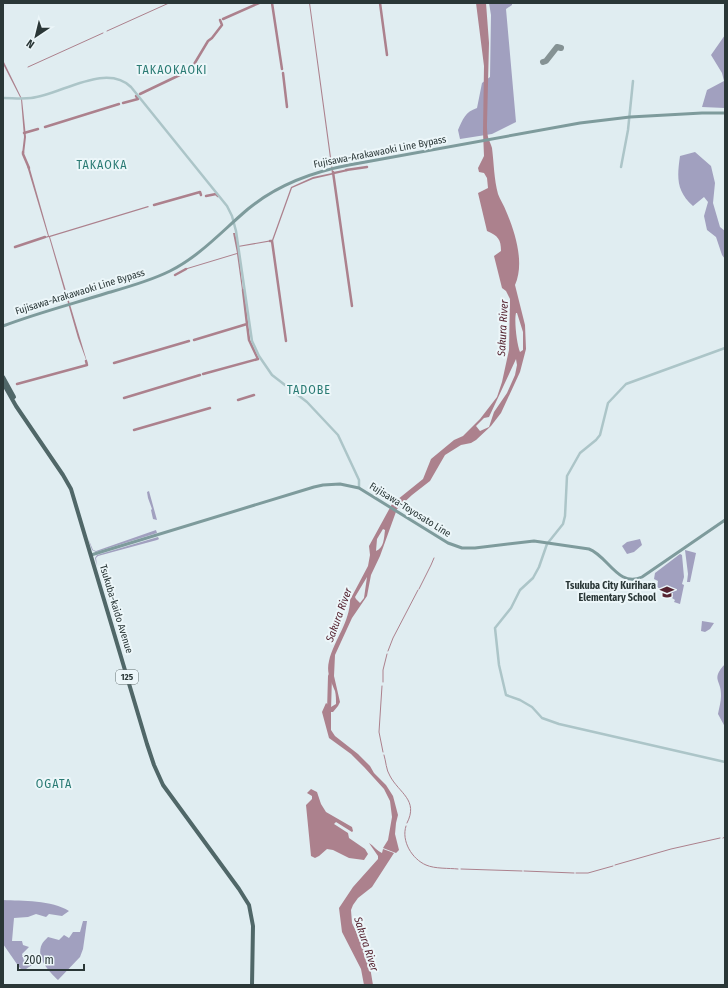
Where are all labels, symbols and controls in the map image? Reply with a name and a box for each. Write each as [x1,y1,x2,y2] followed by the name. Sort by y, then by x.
[16,16,56,56] north arrow
[24,37,37,51] text: N
[137,63,207,77] district label: TAKAOKAOKI
[313,133,447,171] street label: Fujisawa-Arakawaoki Line Bypass
[76,158,128,172] district label: TAKAOKA
[14,267,146,317] street label: Fujisawa-Arakawaoki Line Bypass
[495,298,511,358] water label: Sakura River
[287,383,331,397] district label: TADOBE
[367,480,453,540] street label: Fujisawa-Toyosato Line
[97,563,135,655] street label: Tsukuba-kaido Avenue
[566,580,656,604] place label: Tsukuba City Kurihara Elementary School
[659,584,675,600] school or university icon: Tsukuba City Kurihara Elementary School
[323,585,355,645] water label: Sakura River
[116,670,138,684] road number: 125
[36,777,72,791] district label: OGATA
[351,914,381,974] water label: Sakura River
[18,946,84,972] scale bar
[24,953,54,967] text: 200 m

